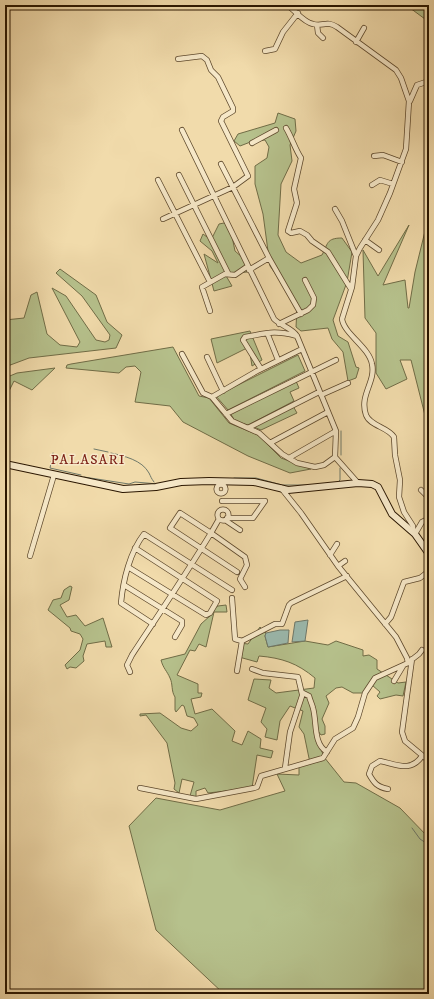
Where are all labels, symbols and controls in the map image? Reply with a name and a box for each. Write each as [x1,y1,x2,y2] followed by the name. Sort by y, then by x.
[50,451,126,469] district label: PALASARI

